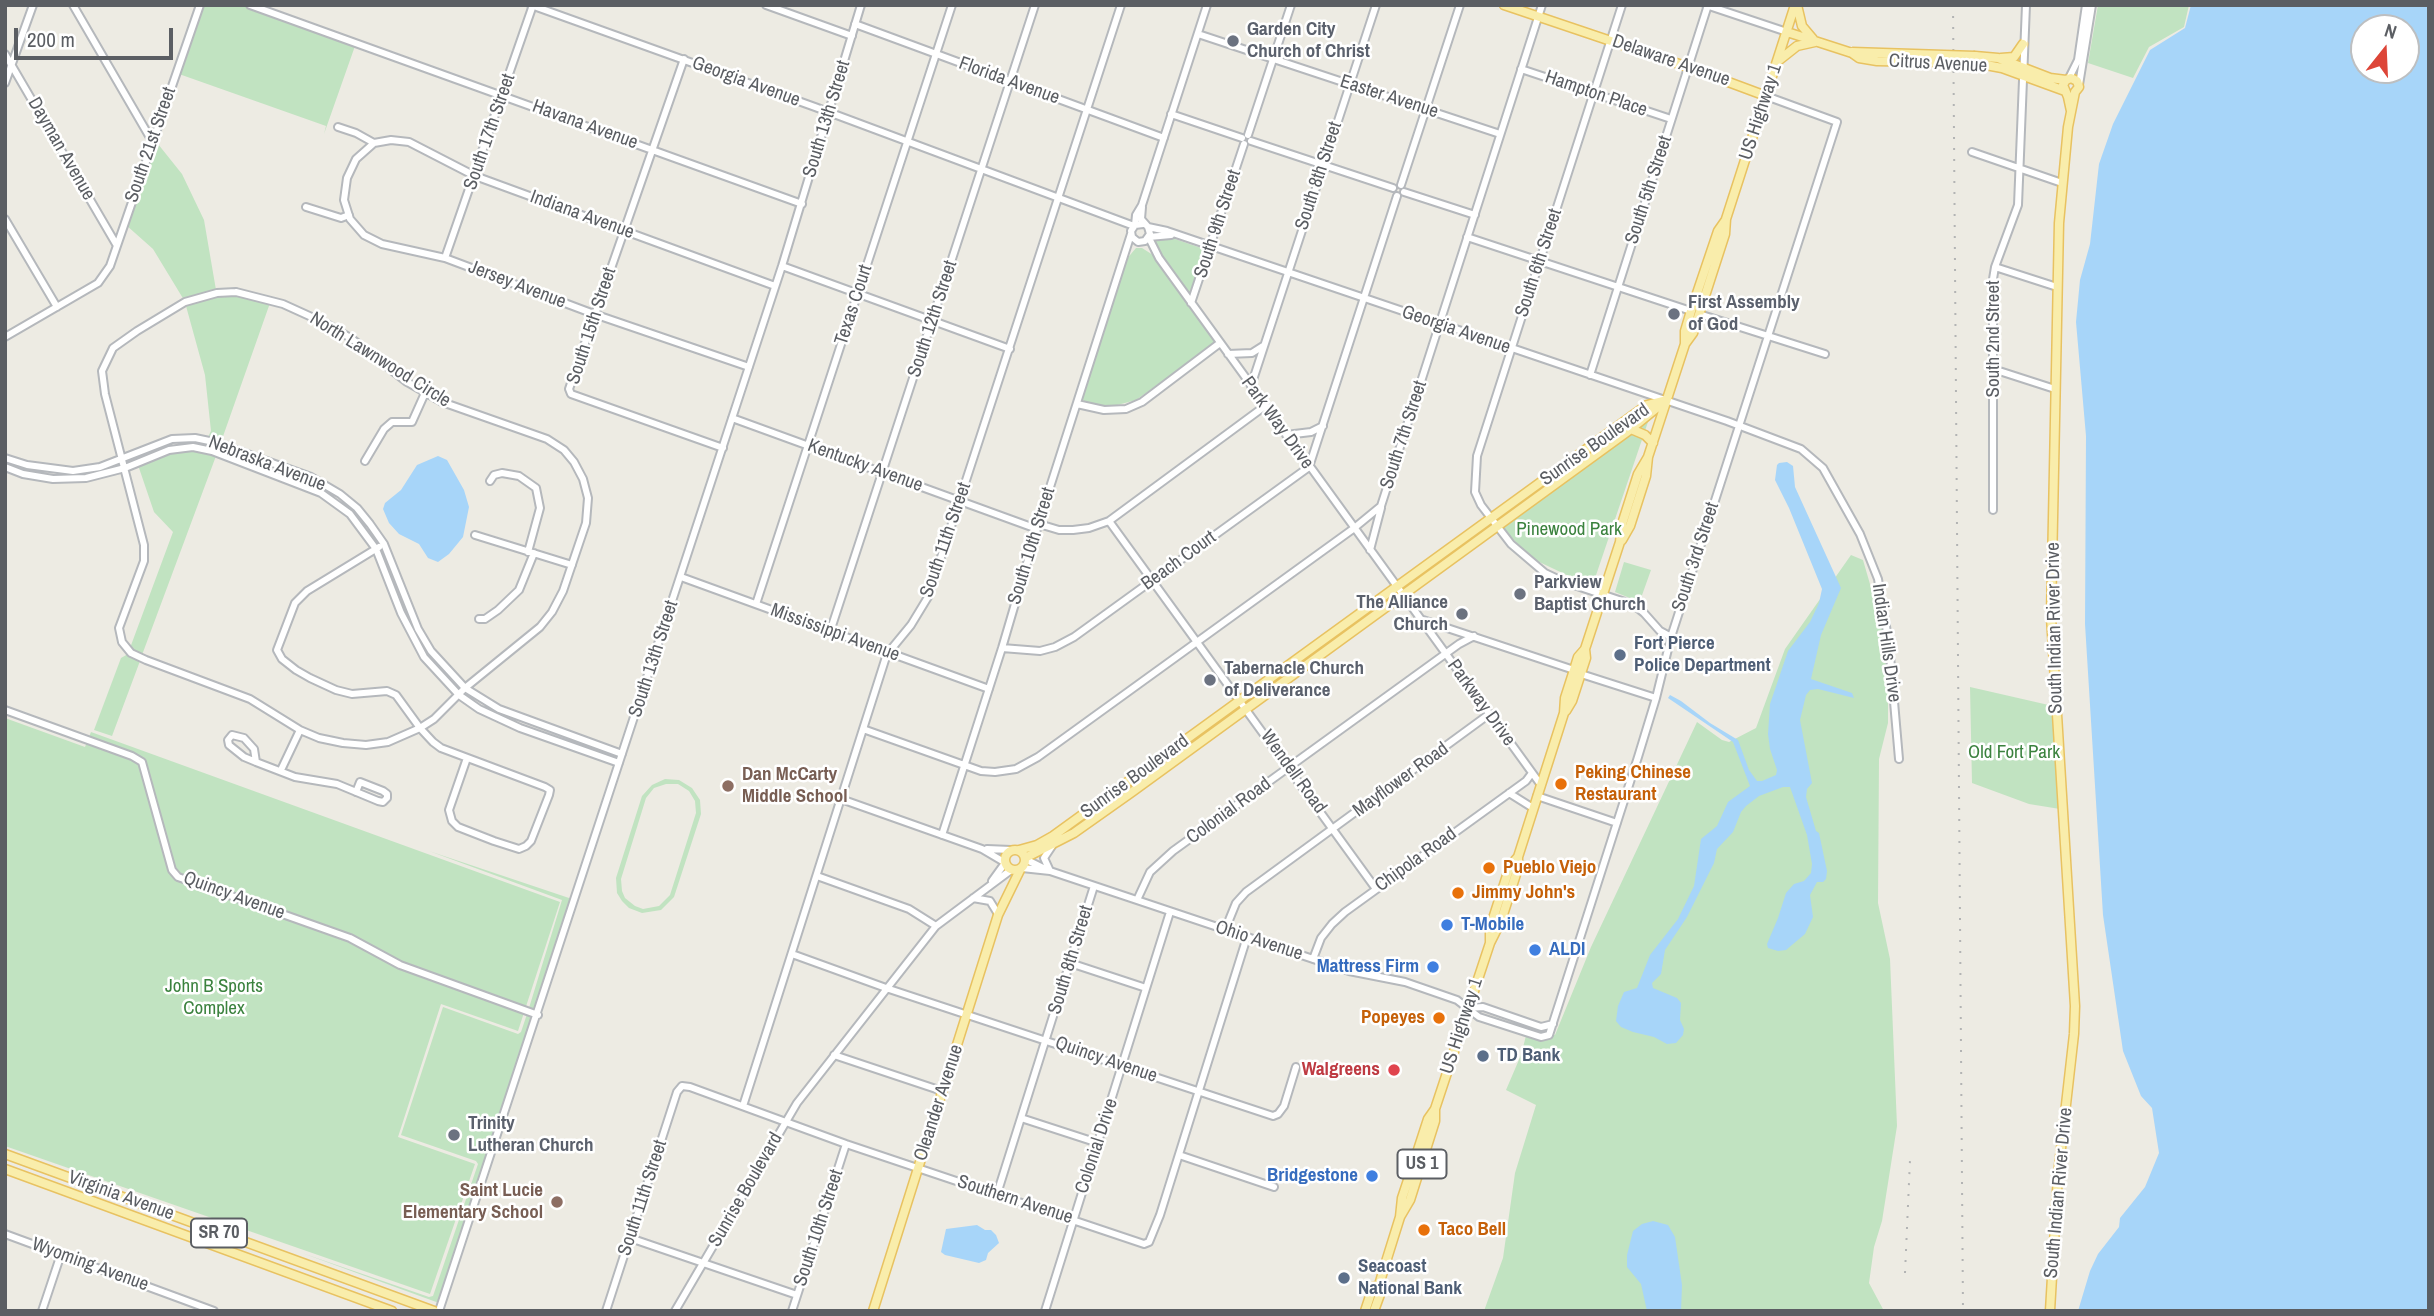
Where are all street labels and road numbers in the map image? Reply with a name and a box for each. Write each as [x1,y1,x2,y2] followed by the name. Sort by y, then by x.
[1609,30,1733,92] street label: Delaware Avenue
[1888,50,1988,78] street label: Citrus Avenue
[689,52,803,112] street label: Georgia Avenue
[956,52,1062,110] street label: Florida Avenue
[798,58,856,180] street label: South 13th Street
[1735,61,1787,163] street label: US Highway 1
[1542,66,1650,122] street label: Hampton Place
[1337,70,1441,124] street label: Easter Avenue
[459,71,521,193] street label: South 17th Street
[121,84,181,206] street label: South 21st Street
[22,94,100,204] street label: Dayman Avenue
[529,95,641,155] street label: Havana Avenue
[1291,119,1347,233] street label: South 8th Street
[1621,133,1677,247] street label: South 5th Street
[1190,167,1246,281] street label: South 9th Street
[527,186,637,244] street label: Indiana Avenue
[1511,206,1567,320] street label: South 6th Street
[465,256,569,314] street label: Jersey Avenue
[903,258,963,380] street label: South 12th Street
[830,262,878,348] street label: Texas Court
[562,265,622,387] street label: South 15th Street
[1983,281,2005,397] street label: South 2nd Street
[1399,301,1513,359] street label: Georgia Avenue
[305,307,455,413] street label: North Lawnwood Circle
[1236,372,1318,474] street label: Park Way Drive
[1376,378,1432,492] street label: South 7th Street
[1536,399,1654,491] street label: Sunrise Boulevard
[205,431,329,497] street label: Nebraska Avenue
[804,435,926,497] street label: Kentucky Avenue
[916,479,976,601] street label: South 11th Street
[1003,485,1061,607] street label: South 10th Street
[1668,500,1724,614] street label: South 3rd Street
[1137,526,1221,596] street label: Beach Court
[2042,542,2068,714] street label: South Indian River Drive
[1866,582,1906,704] street label: Indian Hills Drive
[624,598,684,720] street label: South 13th Street
[767,599,903,667] street label: Mississippi Avenue
[1442,655,1520,751] street label: Parkway Drive
[1255,726,1331,818] street label: Wendell Road
[1076,730,1194,824] street label: Sunrise Boulevard
[1349,738,1453,822] street label: Mayflower Road
[1182,773,1276,849] street label: Colonial Road
[1371,823,1461,897] street label: Chipola Road
[180,867,288,925] street label: Quincy Avenue
[1044,903,1098,1017] street label: South 8th Street
[1212,916,1306,966] street label: Ohio Avenue
[1436,975,1488,1077] street label: US Highway 1
[1052,1032,1160,1088] street label: Quincy Avenue
[909,1042,969,1164] street label: Oleander Avenue
[1071,1096,1123,1196] street label: Colonial Drive
[2040,1107,2078,1279] street label: South Indian River Drive
[704,1129,788,1251] street label: Sunrise Boulevard
[614,1137,672,1259] street label: South 11th Street
[1398,1149,1446,1178] road number: US 1
[65,1166,177,1226] street label: Virginia Avenue
[789,1167,849,1289] street label: South 10th Street
[954,1171,1076,1229] street label: Southern Avenue
[191,1218,247,1248] road number: SR 70
[29,1233,151,1297] street label: Wyoming Avenue

